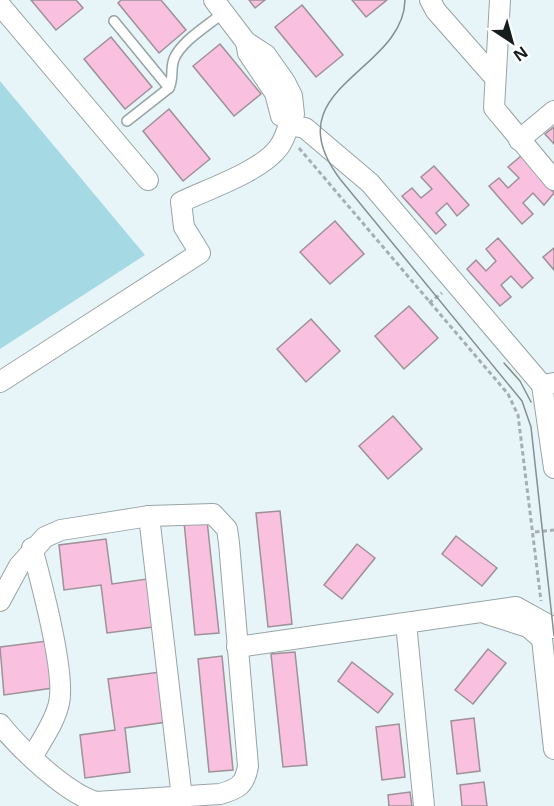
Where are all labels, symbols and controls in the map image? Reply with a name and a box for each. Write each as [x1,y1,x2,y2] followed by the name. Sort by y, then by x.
[482,12,542,72] north arrow
[509,41,533,67] text: N

